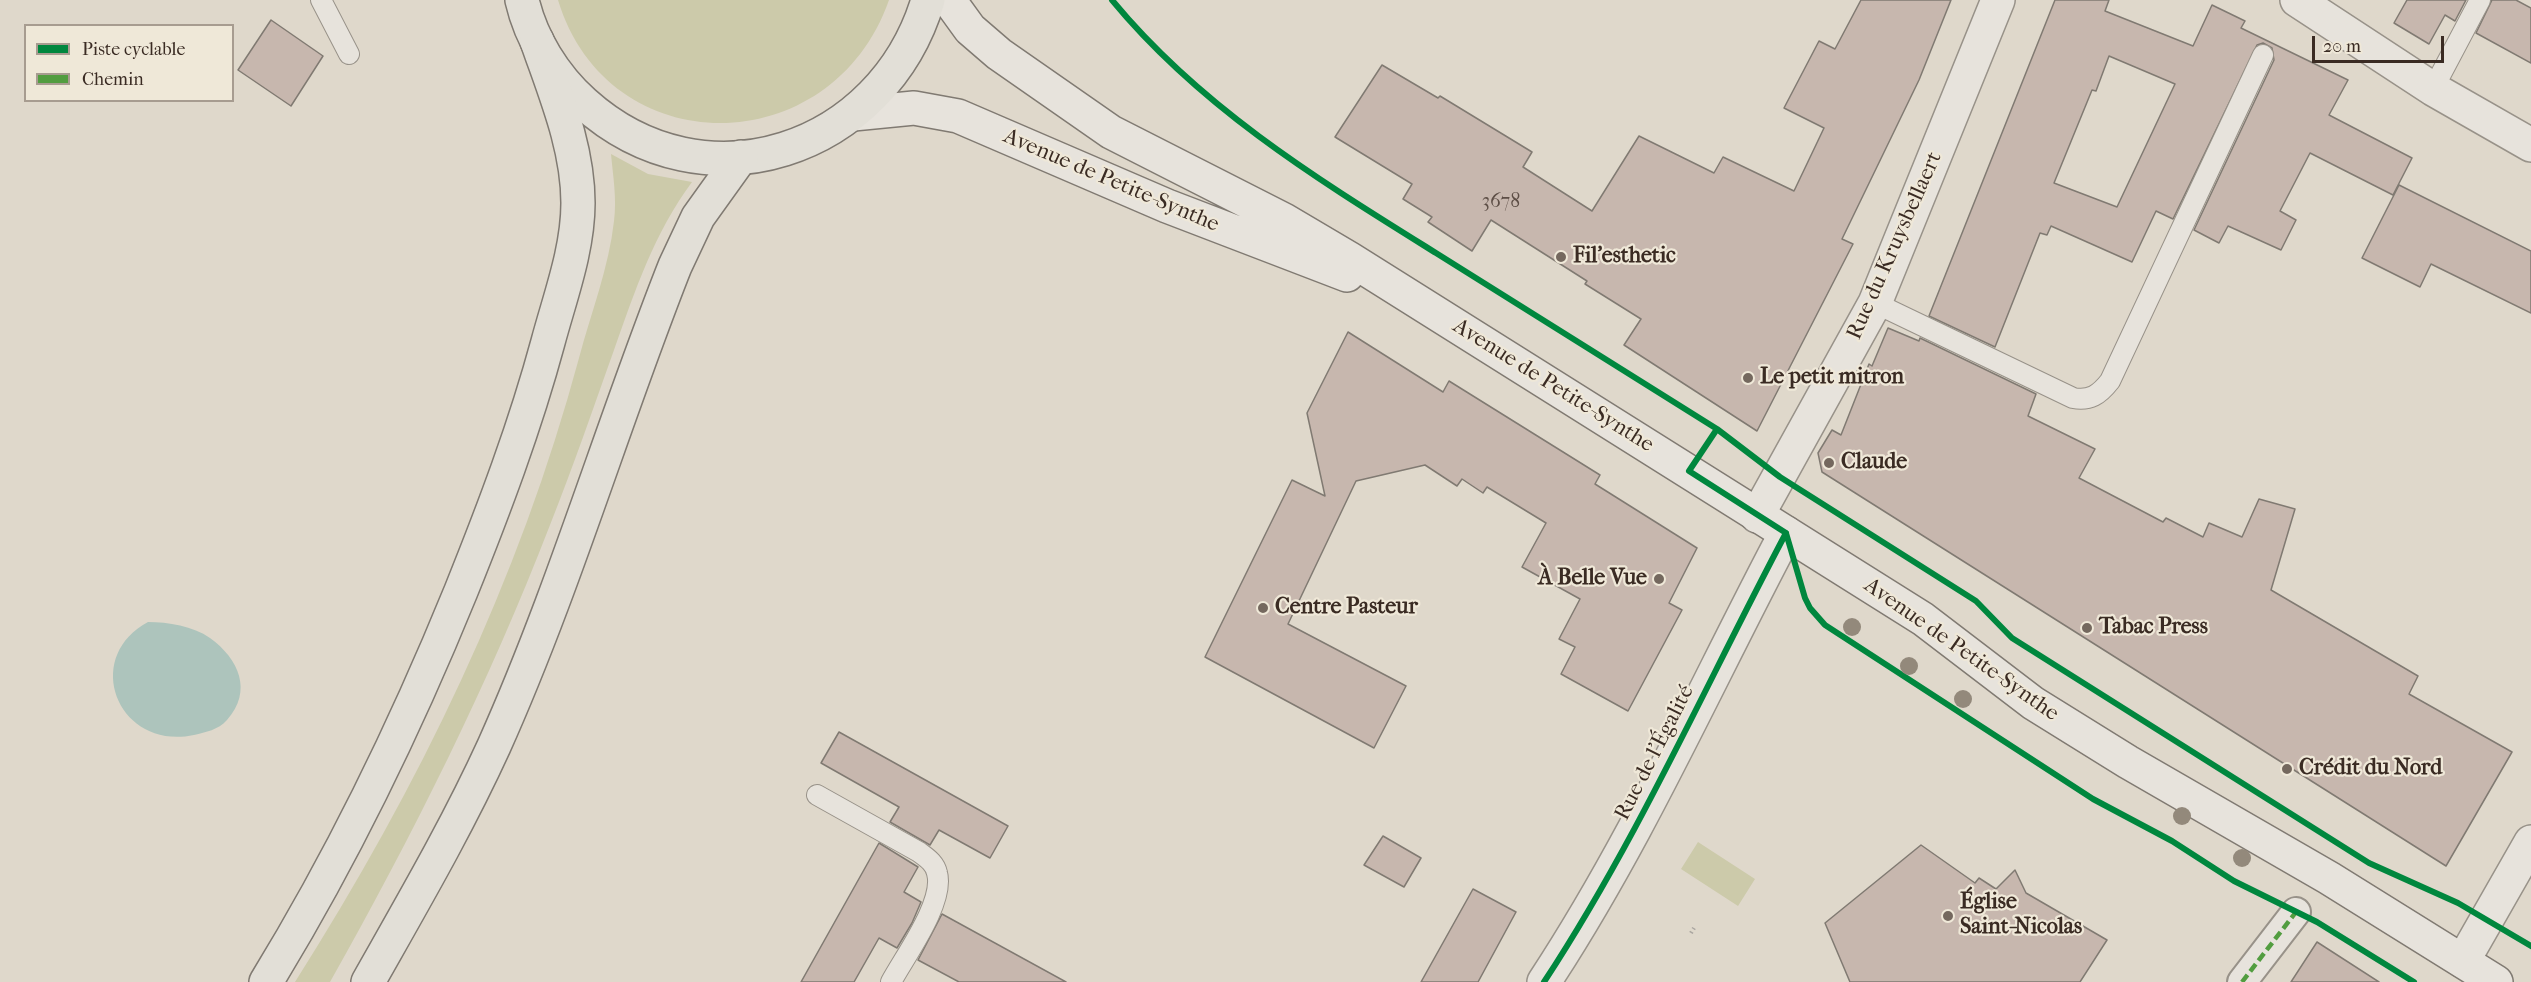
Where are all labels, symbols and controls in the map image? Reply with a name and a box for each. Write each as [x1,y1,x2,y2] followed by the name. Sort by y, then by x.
[24,24,234,102] legend
[2315,24,2447,62] scale bar
[2323,36,2361,57] text: 20 m
[82,39,185,60] text: Piste cyclable
[82,69,144,90] text: Chemin
[999,124,1223,238] street label: Avenue de Petite-Synthe
[1842,148,1948,344] street label: Rue du Kruysbellaert
[1482,190,1520,214] house number: 3678
[1573,244,1676,270] place label: Fil'esthetic
[1554,250,1568,264] marker: Fil'esthetic
[1448,313,1658,459] street label: Avenue de Petite-Synthe
[1760,365,1904,391] place label: Le petit mitron
[1741,371,1755,385] marker: Le petit mitron
[1841,450,1907,476] place label: Claude
[1822,456,1836,470] marker: Claude
[1538,566,1647,592] place label: À Belle Vue
[1652,572,1666,586] marker: À Belle Vue
[1858,573,2064,727] street label: Avenue de Petite-Synthe
[1275,595,1418,621] place label: Centre Pasteur
[1256,601,1270,615] marker: Centre Pasteur
[2099,615,2208,641] place label: Tabac Press
[2080,621,2094,635] marker: Tabac Press
[1610,681,1700,825] street label: Rue de l'Égalité
[2299,756,2442,782] place label: Crédit du Nord
[2280,762,2294,776] marker: Crédit du Nord
[1960,890,2082,942] place label: Église Saint-Nicolas
[1941,909,1955,923] marker: Église Saint-Nicolas

